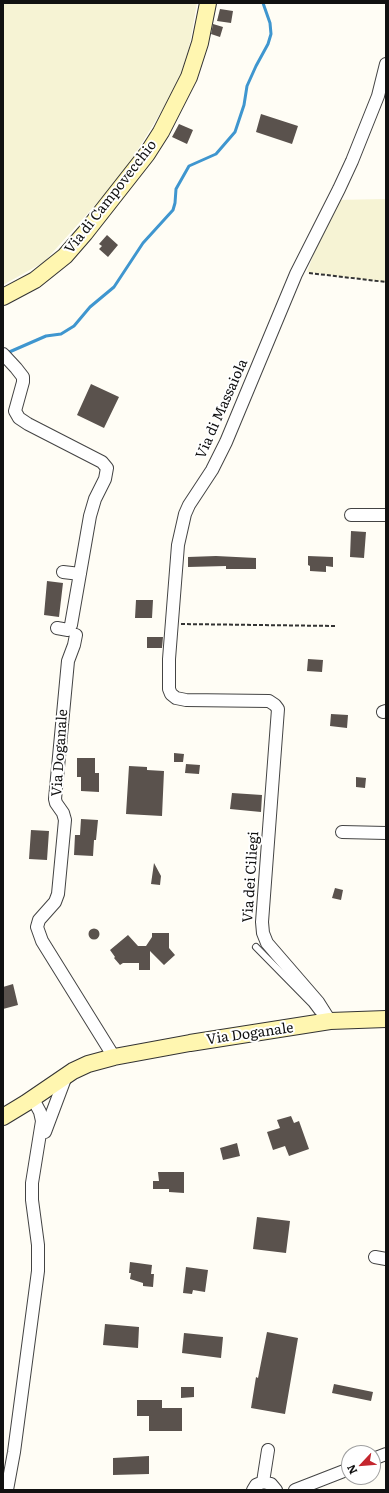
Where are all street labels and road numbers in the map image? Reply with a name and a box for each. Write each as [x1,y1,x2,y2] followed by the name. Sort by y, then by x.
[61,137,161,257] street label: Via di Campovecchio
[192,357,252,461] street label: Via di Massaiola
[49,709,71,797] street label: Via Doganale
[239,831,263,923] street label: Via dei Ciliegi
[205,1020,295,1048] street label: Via Doganale

